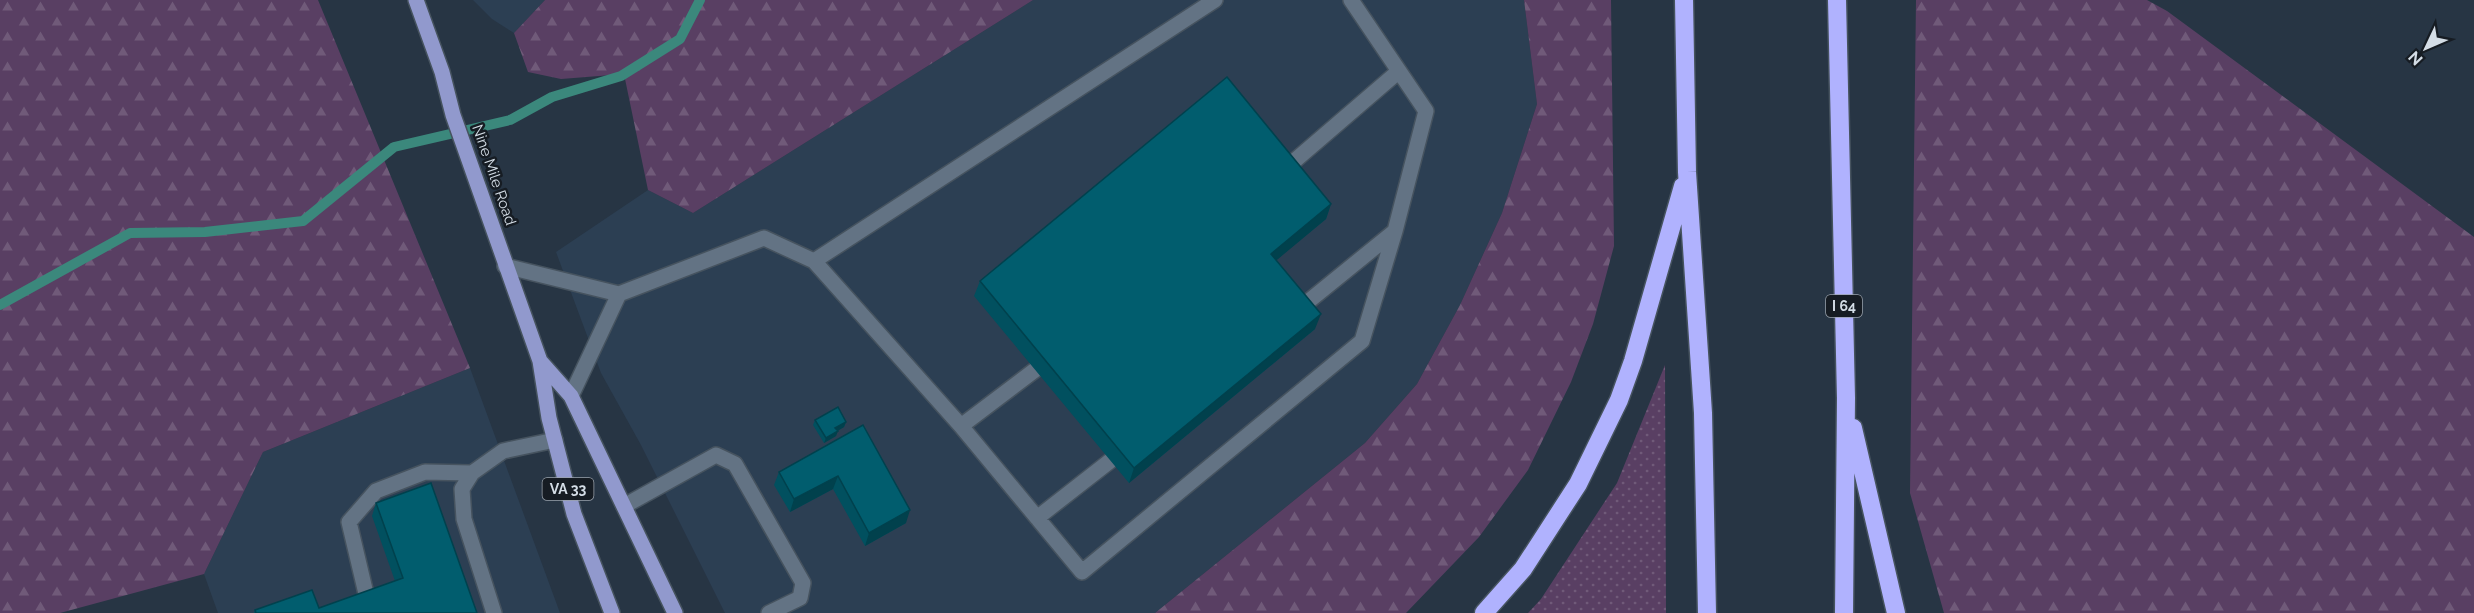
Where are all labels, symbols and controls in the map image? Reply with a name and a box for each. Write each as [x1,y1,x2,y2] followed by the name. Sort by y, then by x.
[2396,18,2456,78] north arrow
[2404,47,2427,69] text: N
[468,122,520,228] street label: Nine Mile Road
[1826,295,1862,317] road number: I 64
[542,478,594,500] road number: VA 33

